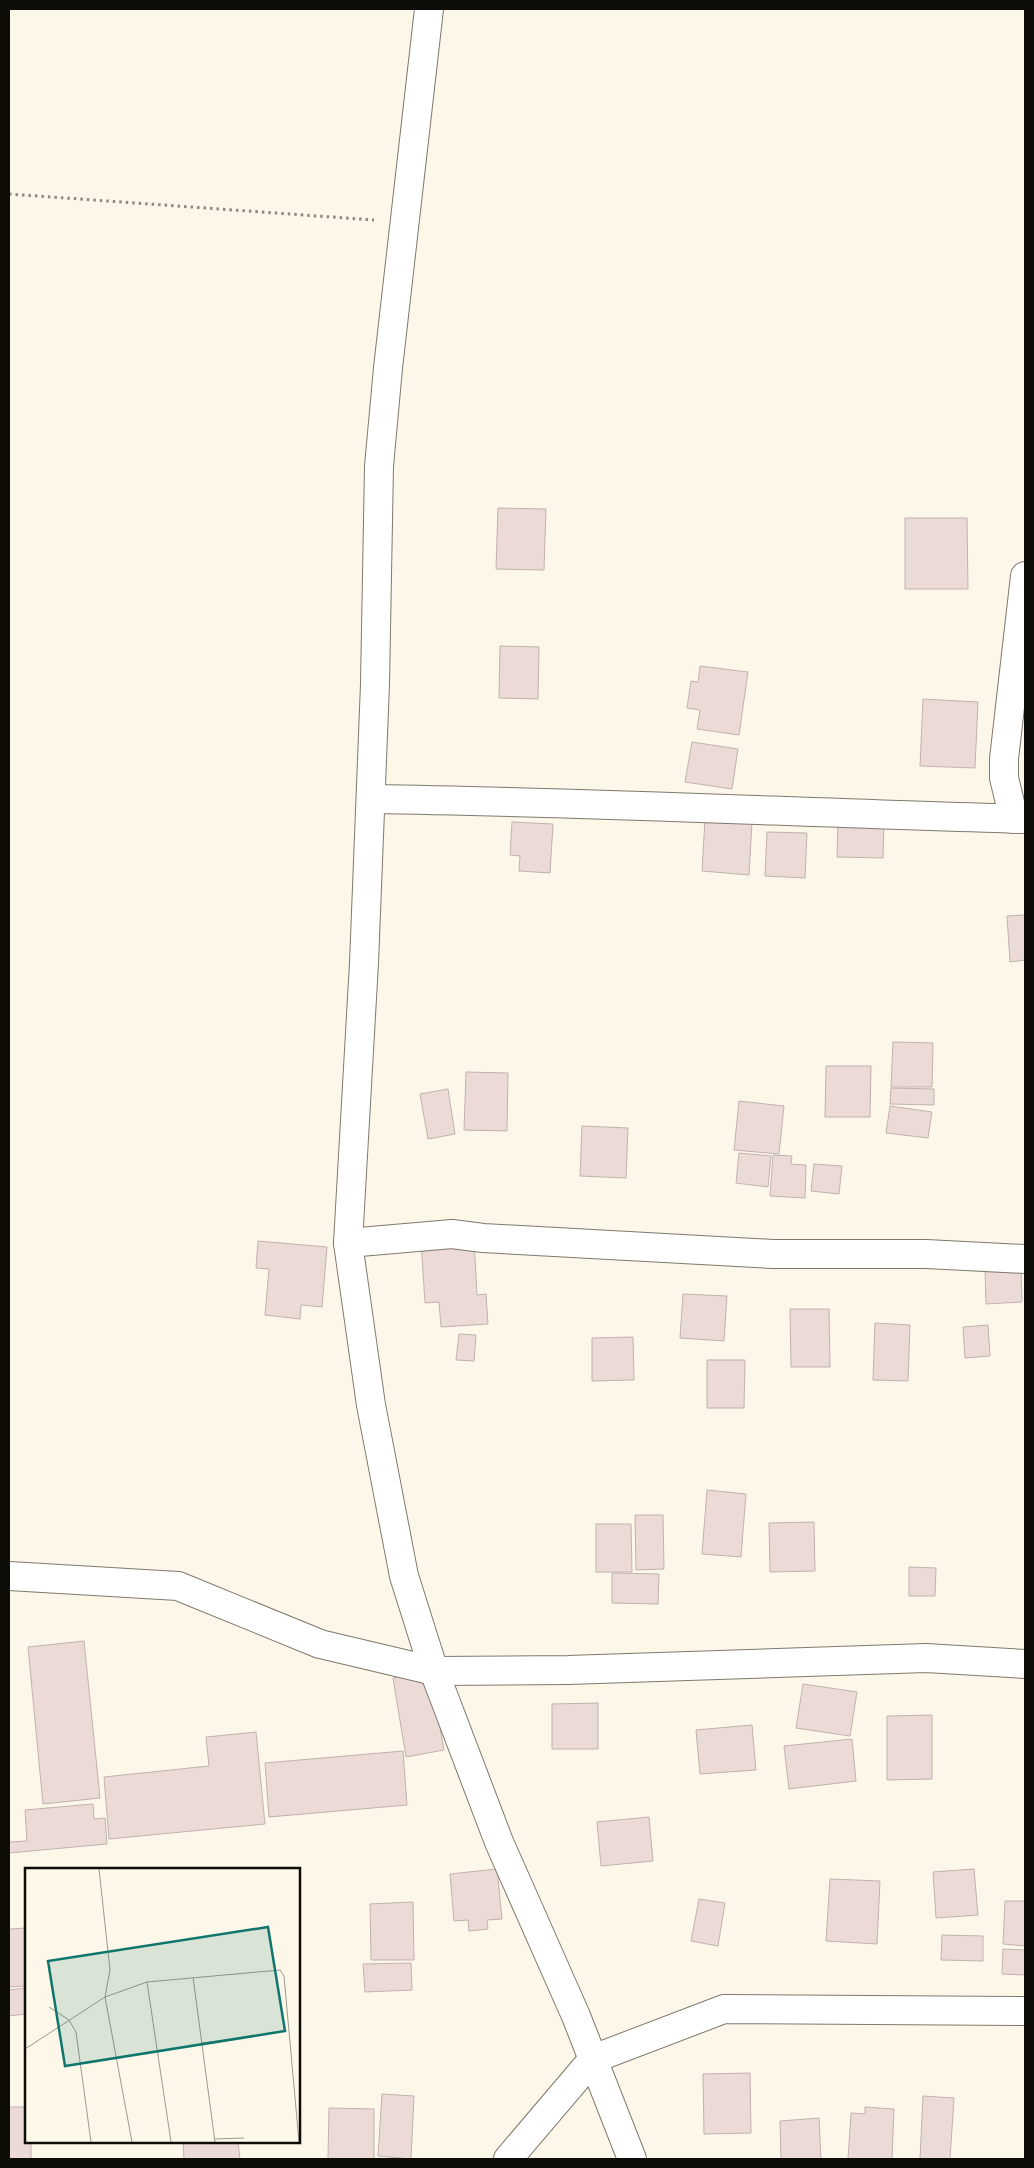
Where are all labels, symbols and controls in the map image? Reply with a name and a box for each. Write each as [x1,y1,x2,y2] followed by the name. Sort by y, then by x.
[25,1868,300,2143] inset map

